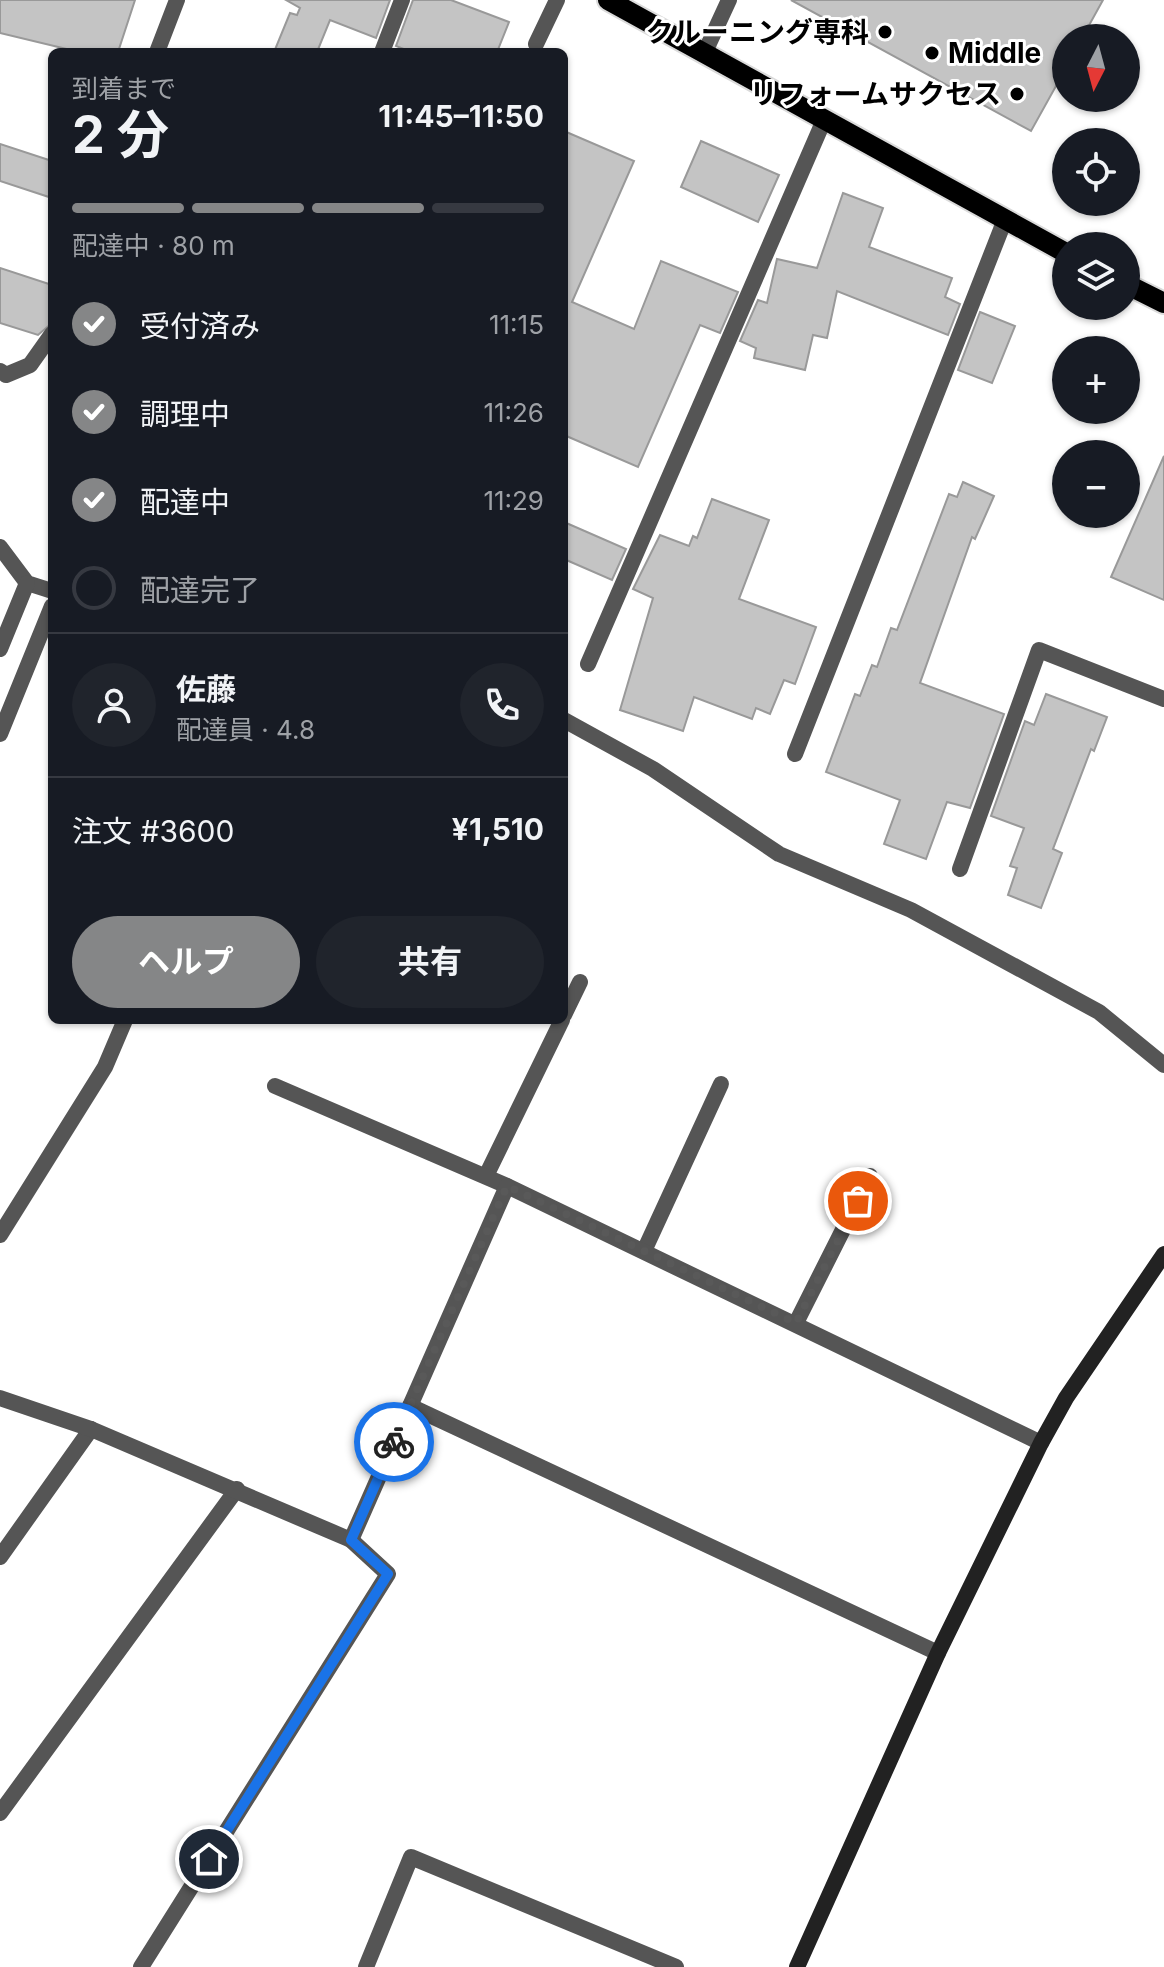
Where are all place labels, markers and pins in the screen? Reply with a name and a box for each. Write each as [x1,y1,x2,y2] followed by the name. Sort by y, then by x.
[646,15,869,49] place label: クルーニング専科
[876,23,894,41] marker: クルーニング専科
[948,36,1041,70] place label: Middle
[923,44,941,62] marker: Middle
[750,77,1001,111] place label: リフォームサクセス
[1008,85,1026,103] marker: リフォームサクセス
[824,1167,892,1235] pin
[175,1825,243,1893] pin

